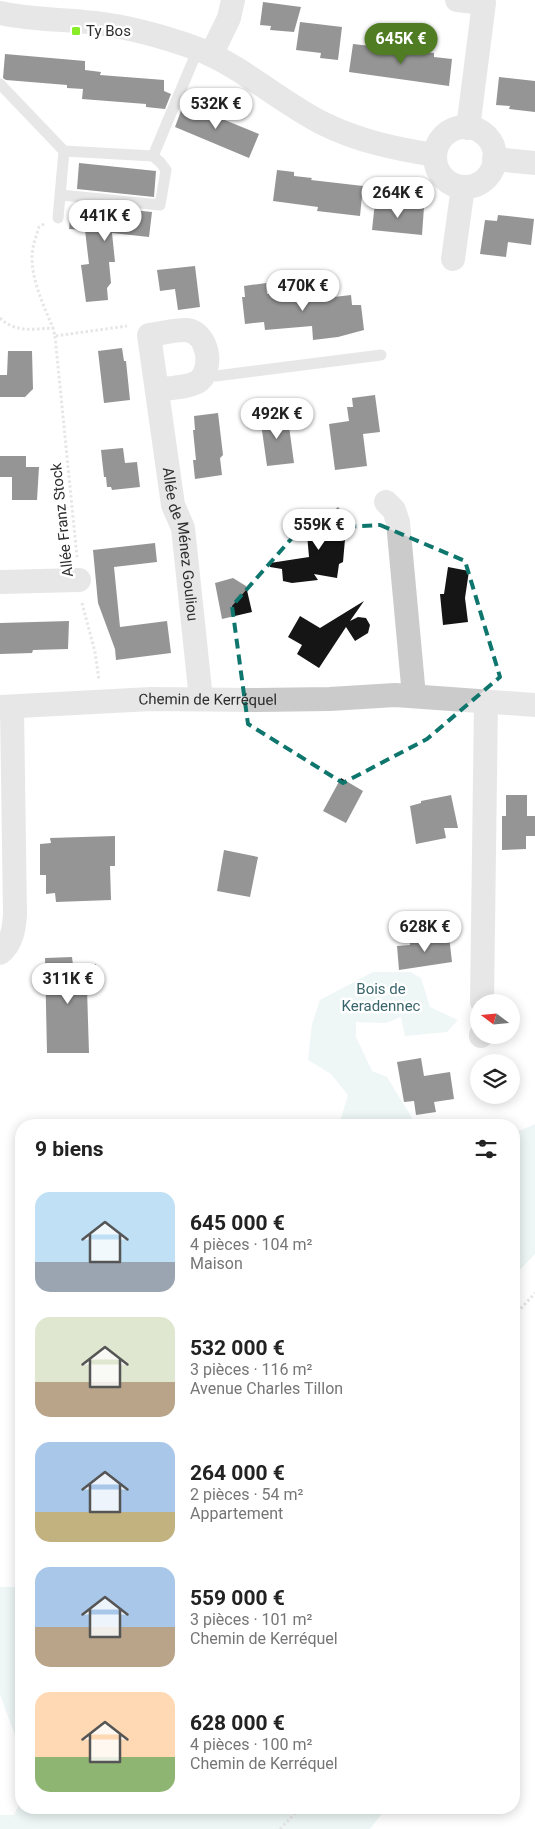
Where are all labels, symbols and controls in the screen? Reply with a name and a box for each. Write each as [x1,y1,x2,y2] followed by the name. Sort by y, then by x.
[86,22,131,40] place label: Ty Bos
[360,22,442,65] pin: 645K €
[70,25,82,37] marker: Ty Bos
[376,29,426,48] text: 645K €
[175,88,257,130] pin: 532K €
[191,94,241,113] text: 532K €
[357,176,439,219] pin: 264K €
[373,183,423,202] text: 264K €
[64,200,146,242] pin: 441K €
[80,206,130,225] text: 441K €
[262,270,344,312] pin: 470K €
[278,276,328,295] text: 470K €
[236,398,318,440] pin: 492K €
[252,404,302,423] text: 492K €
[47,462,77,578] street label: Allée Franz Stock
[159,466,202,622] street label: Allée de Ménez Gouliou
[278,508,360,551] pin: 559K €
[294,515,344,534] text: 559K €
[138,690,277,709] street label: Chemin de Kerréquel
[384,910,466,953] pin: 628K €
[400,917,450,936] text: 628K €
[27,962,109,1005] pin: 311K €
[43,969,93,988] text: 311K €
[342,980,421,1015] park label: Bois de Keradennec
[470,994,520,1044] north arrow
[470,994,520,1104] map controls
[470,1054,520,1104] button: layers
[472,1135,500,1163] icon: filters
[35,1137,104,1161] text: 9 biens
[190,1211,285,1235] text: 645 000 €
[75,1212,135,1272] icon: home
[190,1235,312,1254] text: 4 pièces · 104 m²
[190,1254,243,1273] text: Maison
[190,1336,285,1360] text: 532 000 €
[75,1337,135,1397] icon: home
[190,1360,312,1379] text: 3 pièces · 116 m²
[190,1379,343,1398] text: Avenue Charles Tillon
[190,1461,285,1485] text: 264 000 €
[75,1462,135,1522] icon: home
[190,1485,303,1504] text: 2 pièces · 54 m²
[190,1504,283,1523] text: Appartement
[190,1586,285,1610] text: 559 000 €
[75,1587,135,1647] icon: home
[190,1610,312,1629] text: 3 pièces · 101 m²
[190,1629,338,1648] text: Chemin de Kerréquel
[190,1711,285,1735] text: 628 000 €
[75,1712,135,1772] icon: home
[190,1735,312,1754] text: 4 pièces · 100 m²
[190,1754,338,1773] text: Chemin de Kerréquel

